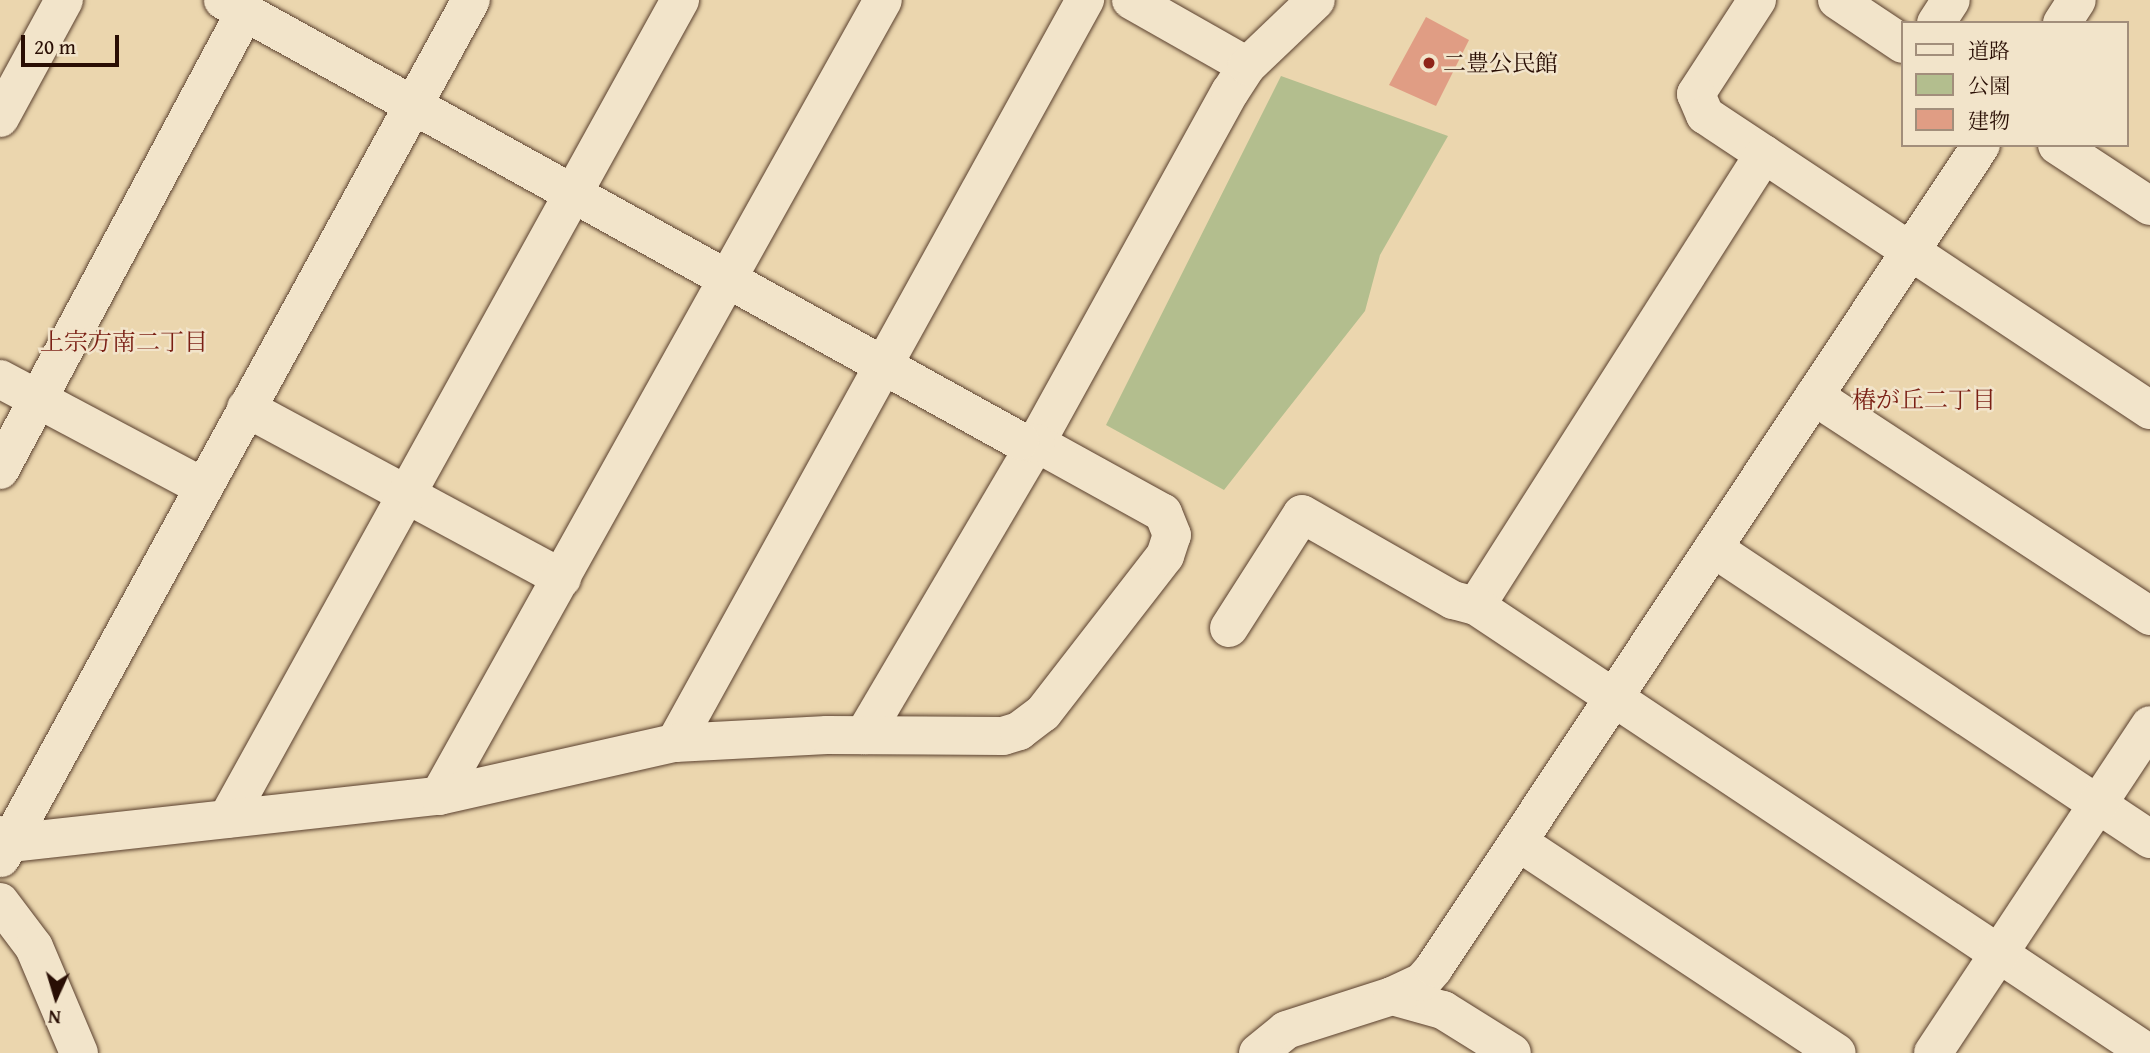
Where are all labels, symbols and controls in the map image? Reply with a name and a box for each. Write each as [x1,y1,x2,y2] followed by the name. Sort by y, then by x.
[24,21,122,65] scale bar
[1902,21,2129,147] legend
[34,31,76,62] text: 20 m
[1968,35,2010,66] text: 道路
[1443,49,1558,77] place label: 二豊公民館
[1421,55,1437,71] marker: 二豊公民館
[1968,70,2010,101] text: 公園
[1968,105,2010,136] text: 建物
[40,328,208,356] district label: 上宗方南二丁目
[1852,386,1996,414] district label: 椿が丘二丁目
[21,962,91,1032] north arrow
[47,1004,62,1032] text: N

